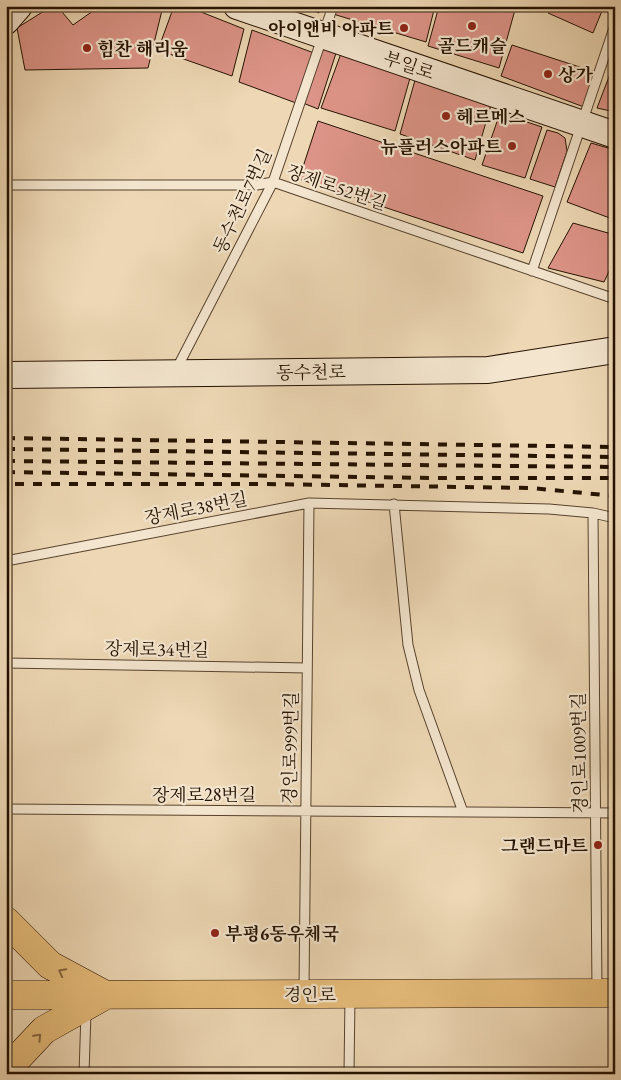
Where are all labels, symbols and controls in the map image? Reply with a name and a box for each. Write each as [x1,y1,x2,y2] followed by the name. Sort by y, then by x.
[268,17,395,40] place label: 아이앤비 아파트
[466,20,478,32] marker: 골드캐슬
[398,22,410,34] marker: 아이앤비 아파트
[437,34,507,57] place label: 골드캐슬
[97,37,189,60] place label: 힘찬 해리움
[81,42,93,54] marker: 힘찬 해리움
[381,46,437,84] street label: 부일로
[558,63,593,86] place label: 상가
[542,68,554,80] marker: 상가
[456,105,526,128] place label: 헤르메스
[440,110,452,122] marker: 헤르메스
[380,135,503,158] place label: 뉴플러스아파트
[506,140,518,152] marker: 뉴플러스아파트
[208,145,276,257] street label: 동수천로7번길
[284,159,390,215] street label: 장제로52번길
[276,360,346,384] street label: 동수천로
[143,487,249,529] street label: 장제로38번길
[105,637,209,661] street label: 장제로34번길
[278,691,302,805] street label: 경인로999번길
[566,692,592,814] street label: 경인로1009번길
[152,783,256,806] street label: 장제로28번길
[501,834,589,857] place label: 그랜드마트
[592,839,604,851] marker: 그랜드마트
[225,922,339,945] place label: 부평6동우체국
[209,927,221,939] marker: 부평6동우체국
[59,968,68,978] one-way arrow
[284,983,336,1006] street label: 경인로
[32,1033,41,1042] one-way arrow

